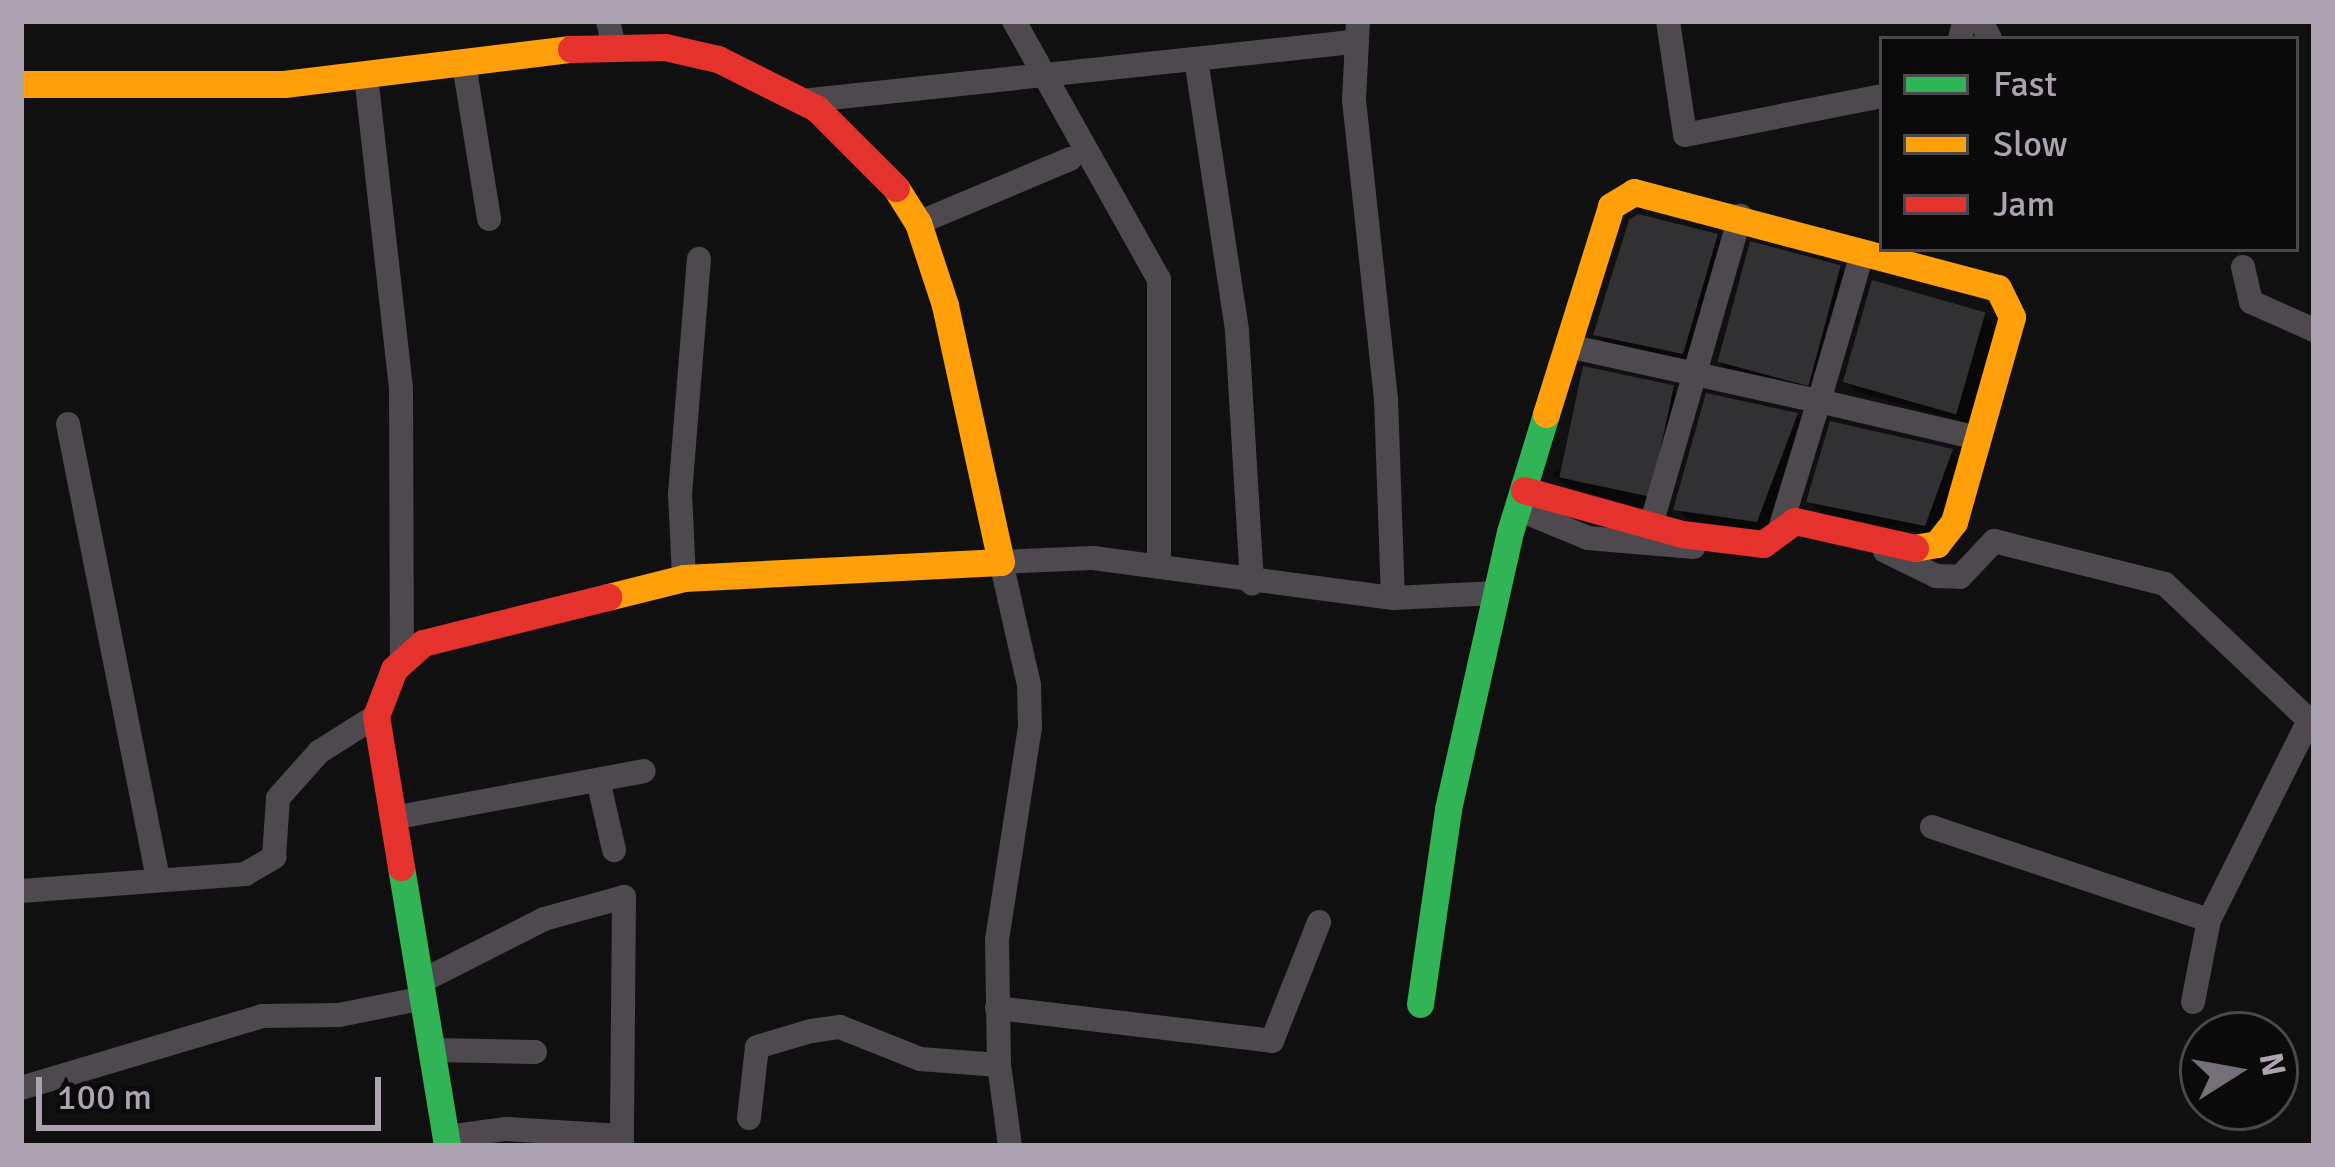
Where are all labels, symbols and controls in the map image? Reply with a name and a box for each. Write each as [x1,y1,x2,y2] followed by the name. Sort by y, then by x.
[1879,36,2299,252] legend
[1993,62,2057,107] text: Fast
[1993,122,2068,167] text: Slow
[1993,182,2055,227] text: Jam
[2179,1011,2299,1131] north arrow
[2250,1049,2294,1080] text: N
[42,1053,387,1127] scale bar
[57,1075,152,1120] text: 100 m

